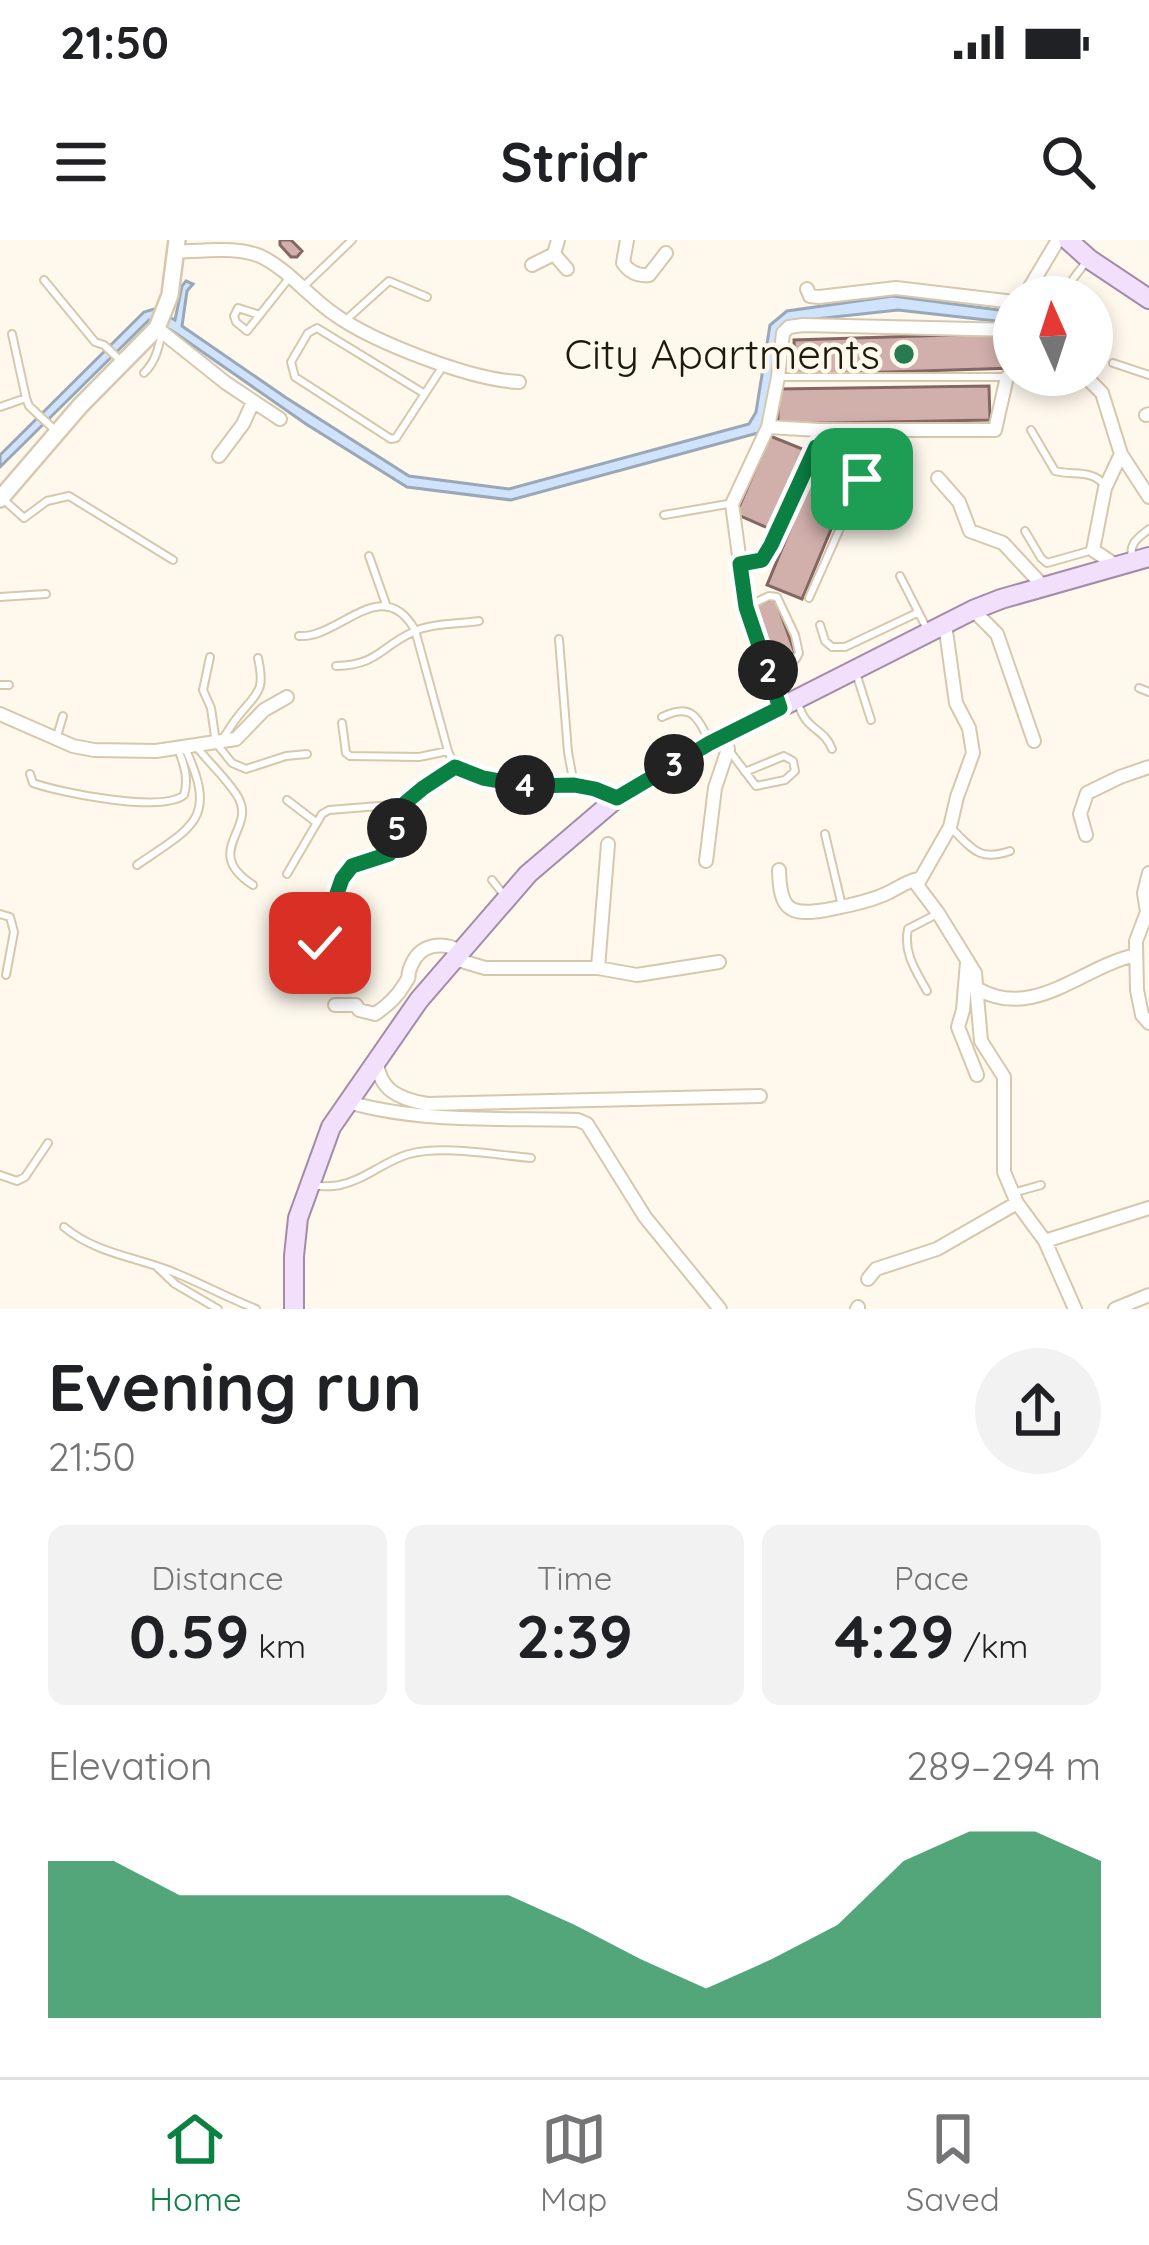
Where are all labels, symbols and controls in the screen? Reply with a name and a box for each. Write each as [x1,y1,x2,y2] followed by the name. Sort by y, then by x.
[60,14,169,70] text: 21:50
[501,128,648,196] text: Stridr
[48,129,114,195] icon: menu
[1035,129,1101,195] icon: search
[993,276,1113,396] north arrow
[993,276,1113,396] map controls
[564,327,880,380] place label: City Apartments
[891,341,917,367] marker: City Apartments
[811,428,913,530] pin
[829,446,895,512] icon: arrive
[738,640,798,700] pin: 2
[759,649,777,690] text: 2
[644,734,704,794] pin: 3
[665,743,683,784] text: 3
[495,755,555,815] pin: 4
[515,764,535,805] text: 4
[367,798,427,858] pin: 5
[387,807,407,848] text: 5
[269,892,371,994] pin
[287,910,353,976] icon: check
[48,1345,422,1428] text: Evening run
[975,1348,1101,1474] button: share
[48,1432,136,1481] text: 21:50
[151,1557,284,1598] text: Distance
[537,1557,612,1598] text: Time
[894,1557,969,1598] text: Pace
[129,1598,249,1673] text: 0.59
[516,1598,633,1673] text: 2:39
[835,1598,954,1673] text: 4:29
[249,1625,306,1666] text: km
[954,1625,1028,1666] text: /km
[48,1741,212,1790] text: Elevation
[907,1741,1101,1790] text: 289–294 m
[149,2106,242,2219] tab: Home
[540,2106,607,2219] tab: Map
[906,2106,1000,2219] tab: Saved

